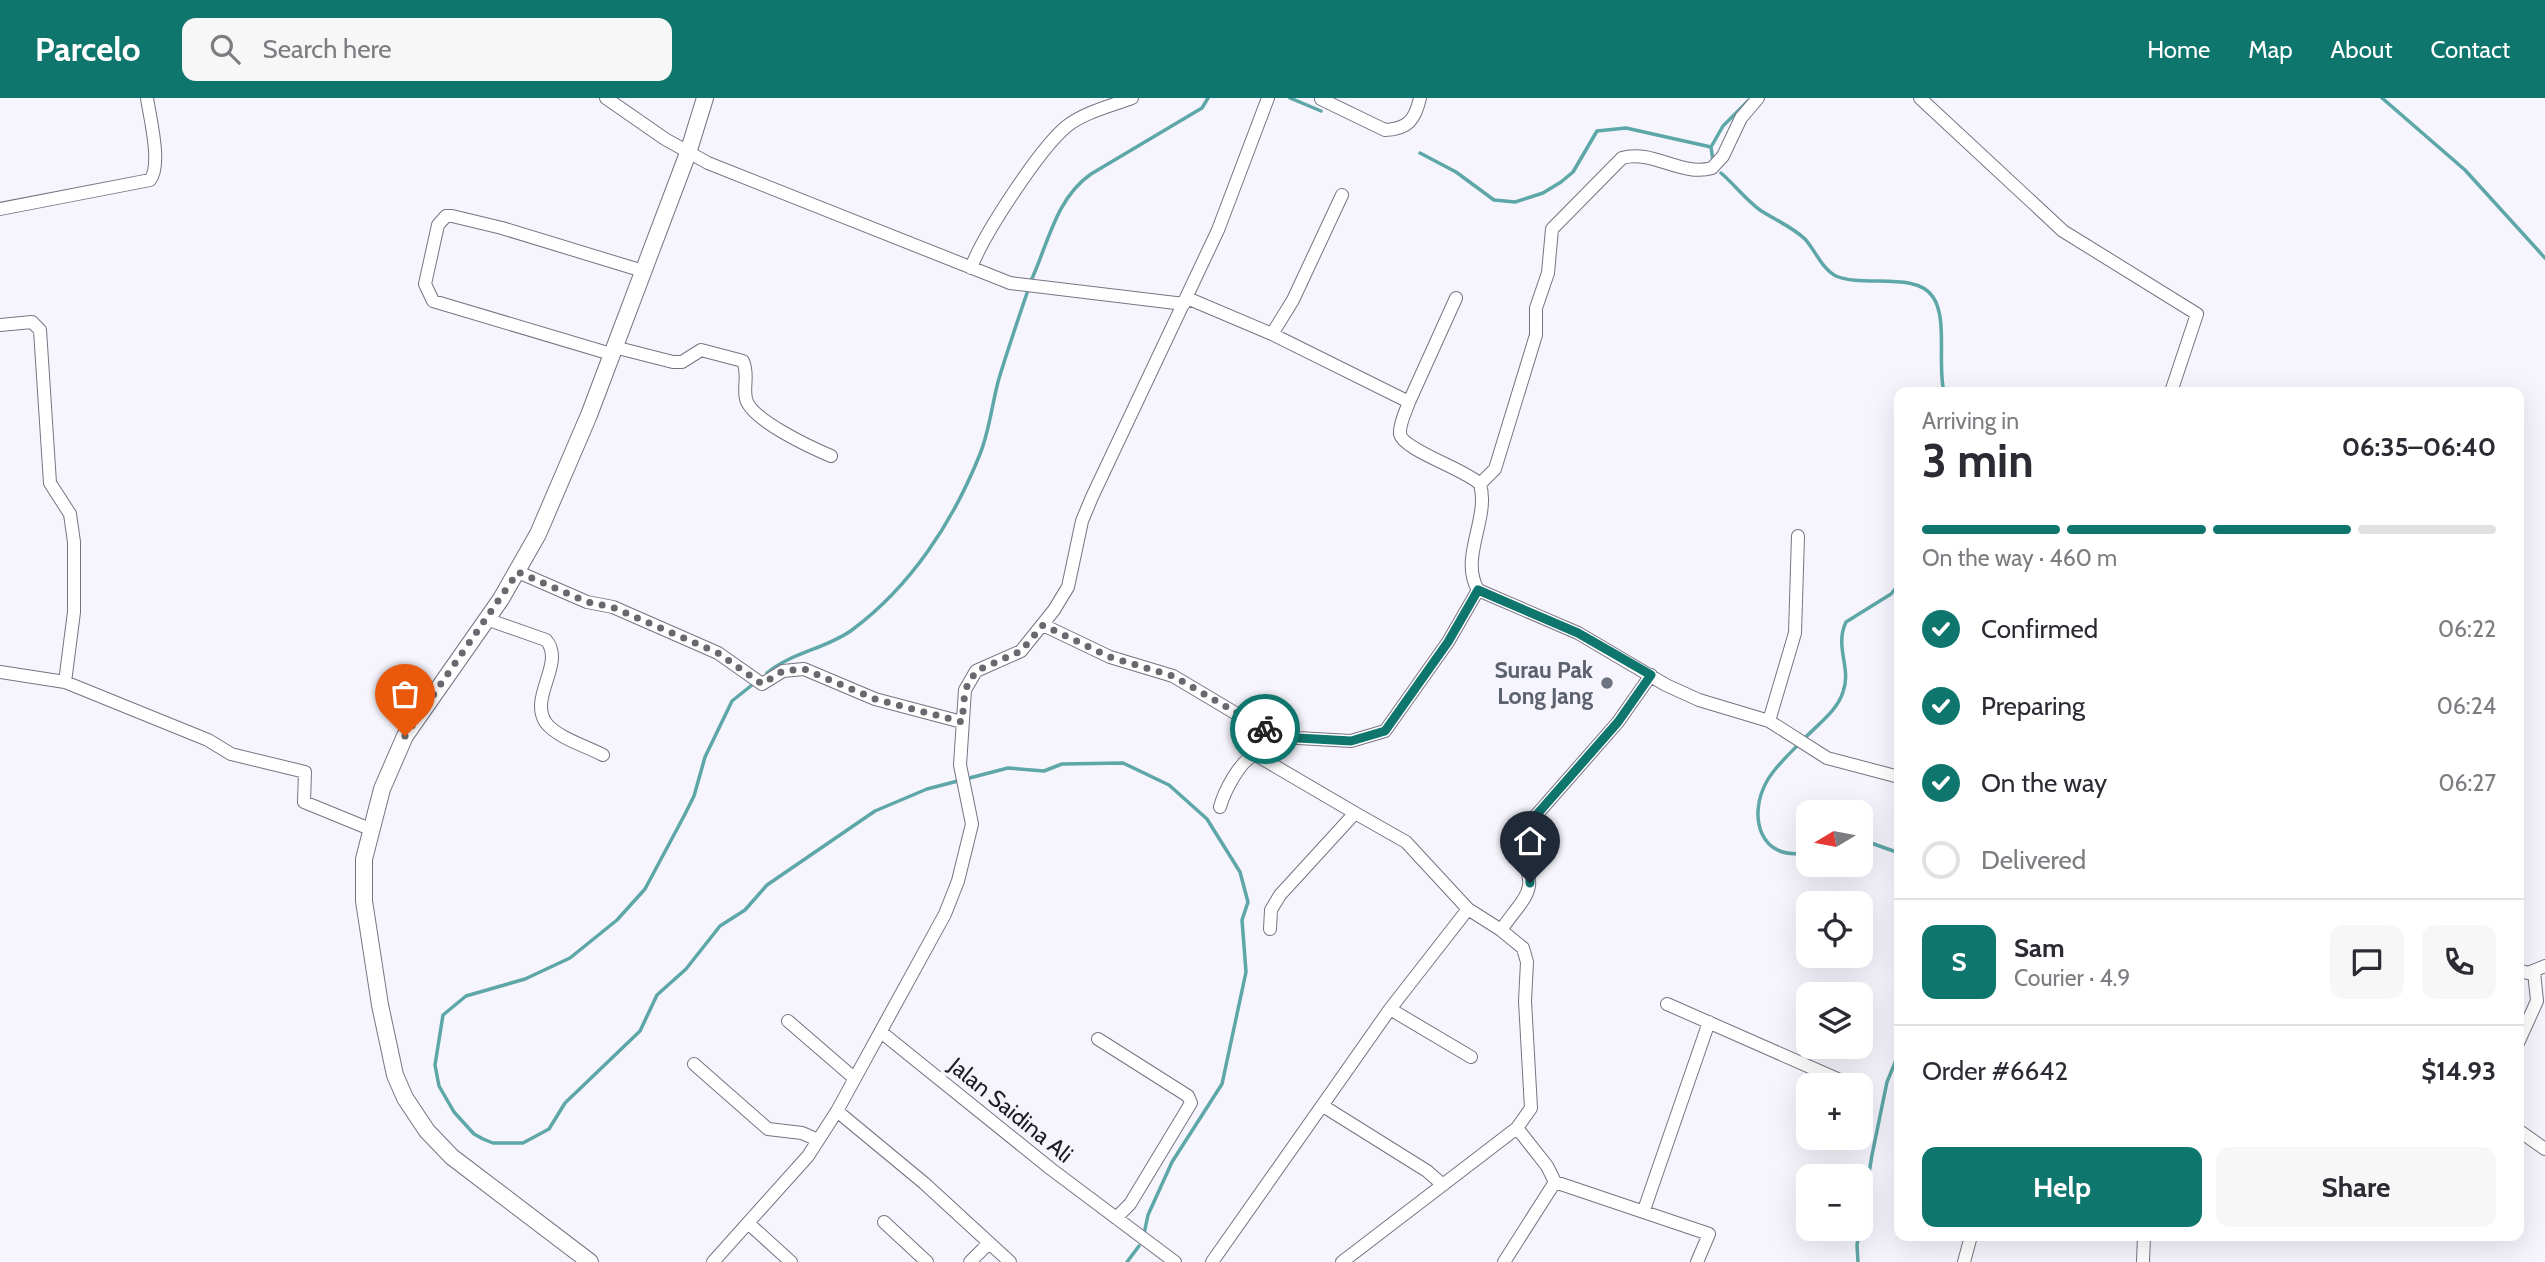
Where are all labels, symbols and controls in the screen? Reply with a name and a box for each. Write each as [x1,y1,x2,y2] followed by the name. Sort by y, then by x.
[182,18,672,81] search box
[35,29,140,69] text: Parcelo
[206,30,244,68] icon: search
[262,33,392,65] text: Search here
[2147,35,2210,64] text: Home
[2248,35,2293,64] text: Map
[2331,35,2393,64] text: About
[2431,35,2510,64] text: Contact
[1922,407,2019,435] text: Arriving in
[2342,431,2496,463] text: 06:35–06:40
[1922,433,2034,489] text: 3 min
[1922,544,2117,572] text: On the way · 460 m
[1922,610,1960,648] icon: check
[1981,613,2098,645] text: Confirmed
[2438,615,2496,643] text: 06:22
[1494,656,1594,710] place label: Surau Pak Long Jang
[375,664,435,736] pin
[386,675,424,713] icon: bag
[1599,675,1615,691] marker: Surau Pak Long Jang
[1922,687,1960,725] icon: check
[1981,690,2085,722] text: Preparing
[2437,692,2496,720] text: 06:24
[1230,694,1300,764] courier
[1246,710,1284,748] icon: bike
[1922,764,1960,802] icon: check
[1981,767,2107,799] text: On the way
[2438,769,2496,797] text: 06:27
[1796,800,1872,877] north arrow
[1796,800,1873,1241] map controls
[1500,811,1560,883] pin
[1511,822,1549,860] icon: home
[1981,844,2086,876] text: Delivered
[1796,891,1873,968] button: locate
[2330,925,2404,999] button: chat
[2422,925,2496,999] button: phone
[2014,932,2065,964] text: Sam
[1951,946,1967,978] text: S
[2014,964,2130,992] text: Courier · 4.9
[1796,982,1873,1059] button: layers
[943,1051,1079,1169] street label: Jalan Saidina Ali
[1922,1055,2068,1087] text: Order #6642
[2421,1055,2496,1087] text: $14.93
[1796,1073,1873,1150] button: +
[1922,1147,2202,1227] button: Help
[2216,1147,2496,1227] button: Share
[1796,1164,1873,1241] button: −

